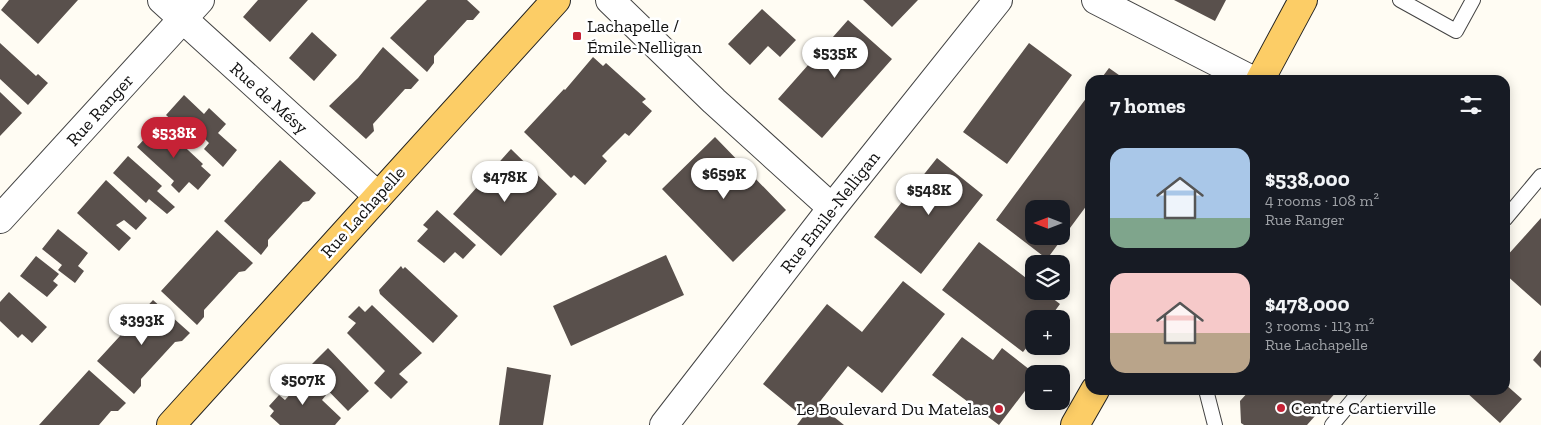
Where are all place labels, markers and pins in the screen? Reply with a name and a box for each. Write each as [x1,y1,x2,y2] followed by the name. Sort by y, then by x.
[587,15,703,58] place label: Lachapelle / Émile-Nelligan
[571,30,583,42] marker: Lachapelle / Émile-Nelligan
[800,36,870,79] pin: $535K
[139,116,209,159] pin: $538K
[689,158,759,200] pin: $659K
[470,160,540,203] pin: $478K
[894,174,964,216] pin: $548K
[107,304,177,346] pin: $393K
[268,364,338,406] pin: $507K
[1291,397,1436,419] place label: Centre Cartierville
[796,398,989,420] place label: Le Boulevard Du Matelas
[1275,402,1287,414] marker: Centre Cartierville
[993,403,1005,415] marker: Le Boulevard Du Matelas

